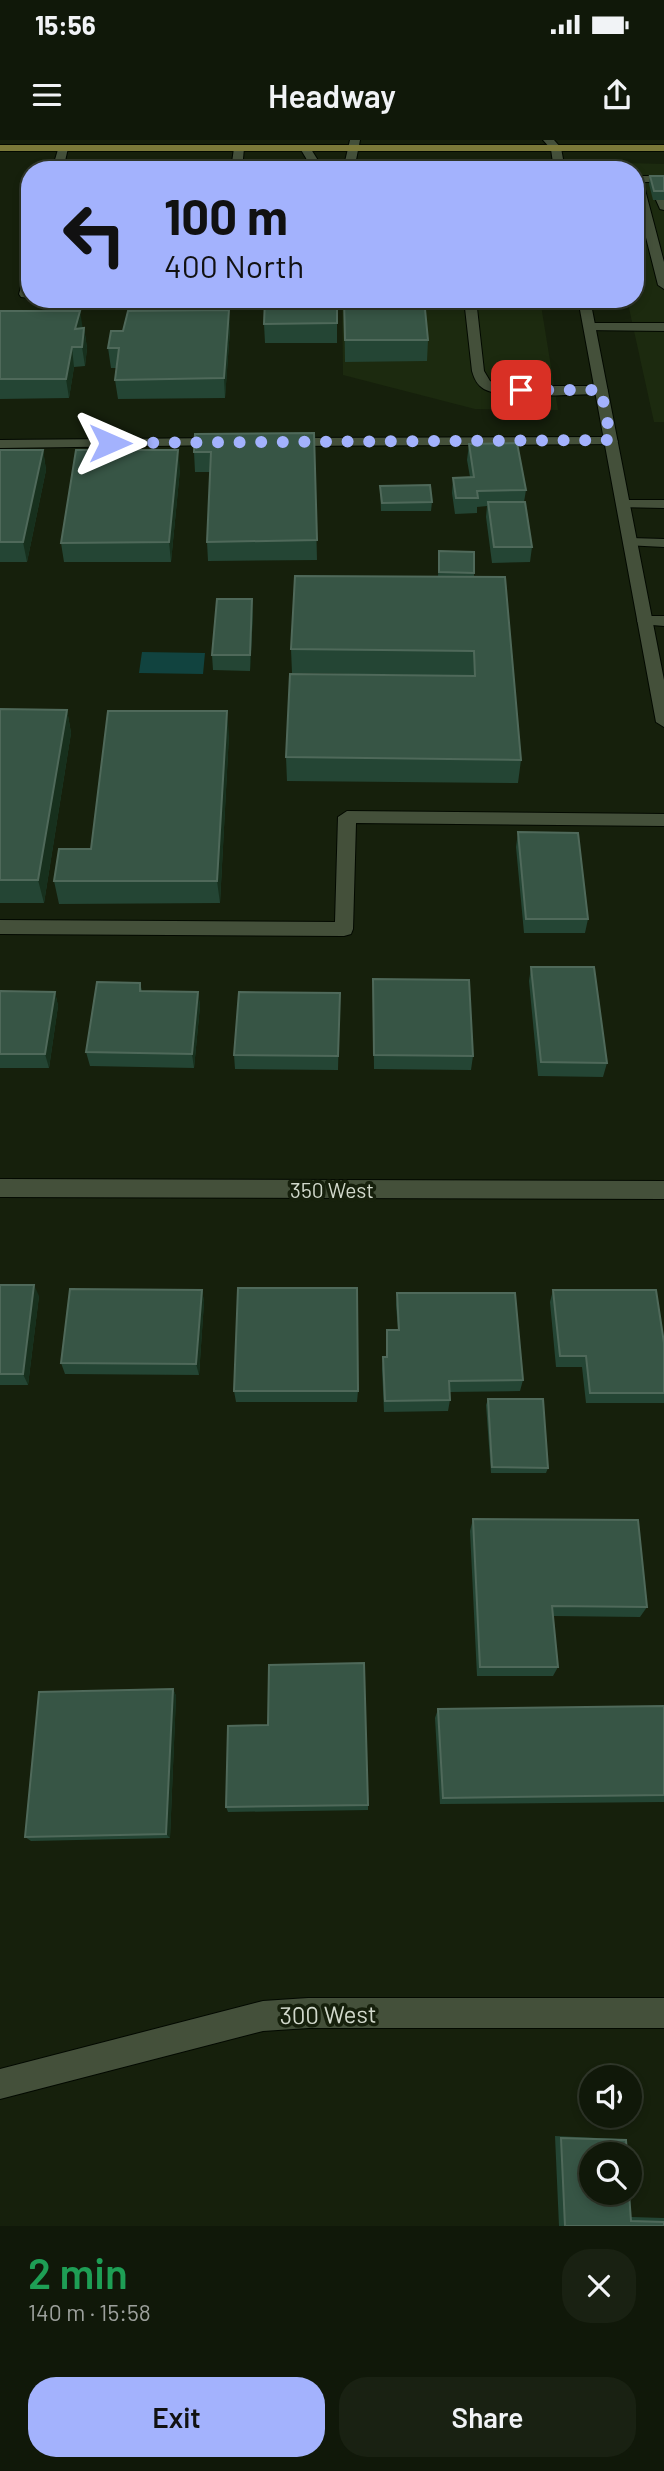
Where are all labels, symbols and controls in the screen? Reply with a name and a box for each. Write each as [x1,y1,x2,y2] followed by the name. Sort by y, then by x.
[35,9,96,40] text: 15:56
[28,76,66,114] icon: menu
[268,76,396,114] text: Headway
[598,76,636,114] icon: share
[164,186,288,245] text: 100 m
[49,189,140,280] icon: left
[164,246,304,284] text: 400 North
[491,360,551,420] pin
[502,371,540,409] icon: arrive
[73,406,147,480] position arrow
[290,1177,374,1202] street label: 350 West
[279,1999,377,2029] street label: 300 West
[579,2065,642,2205] map controls
[579,2065,642,2128] button: sound
[579,2142,642,2205] button: search
[28,2247,128,2297] text: 2 min
[562,2249,636,2323] button: close
[28,2298,151,2326] text: 140 m · 15:58
[28,2377,325,2457] button: Exit
[339,2377,636,2457] button: Share

